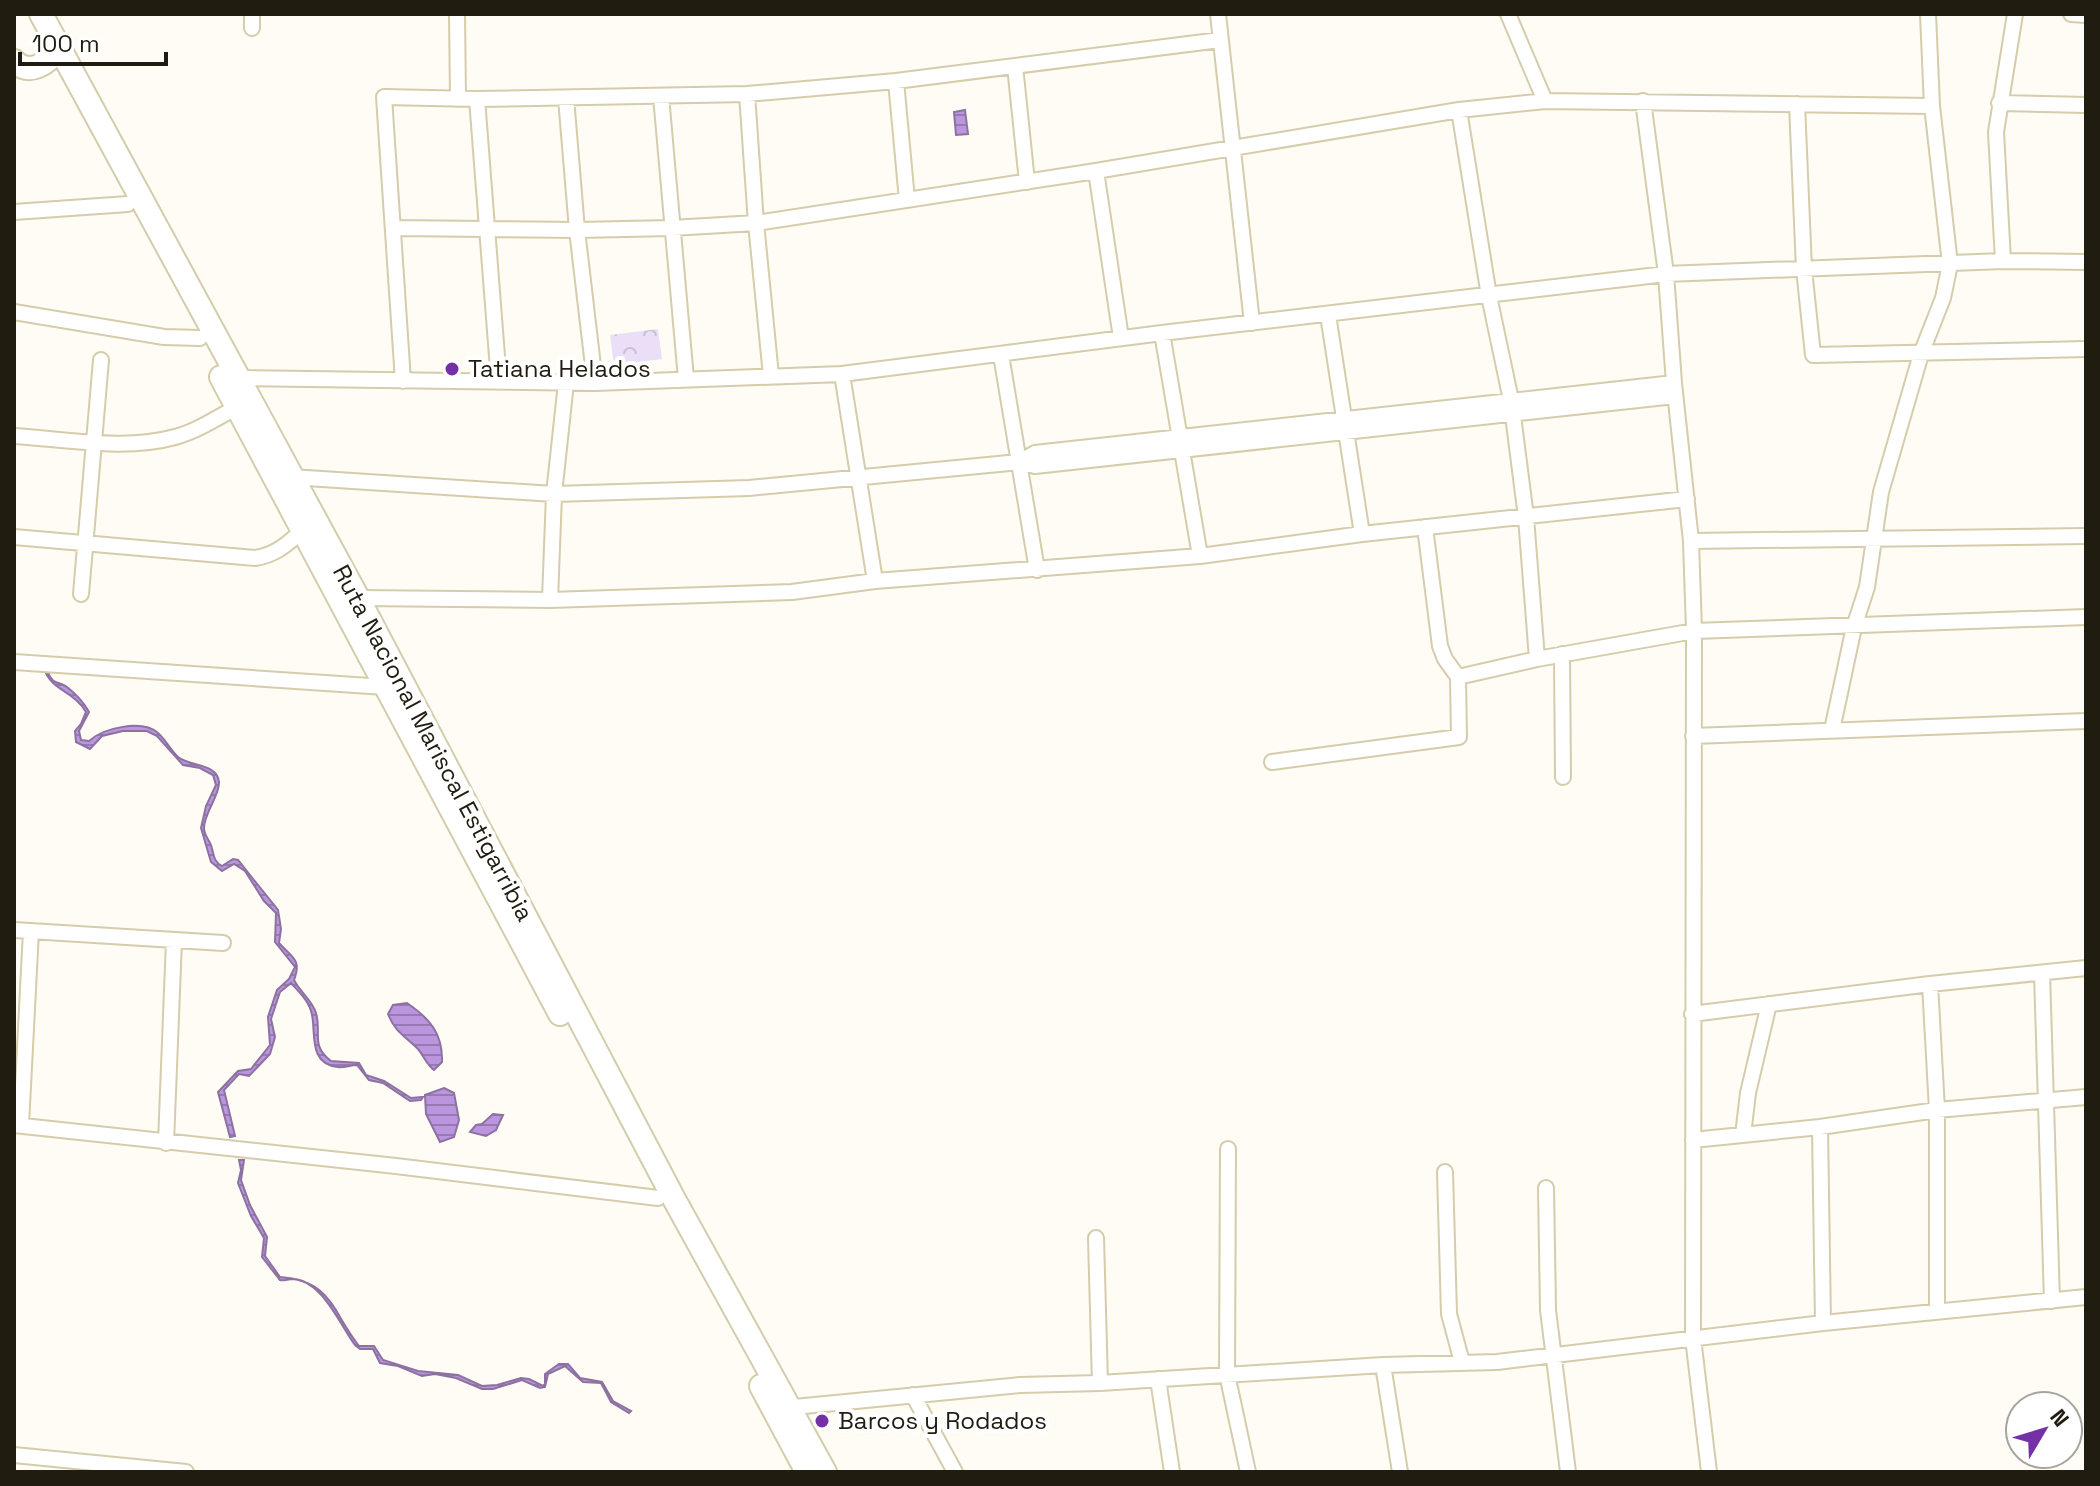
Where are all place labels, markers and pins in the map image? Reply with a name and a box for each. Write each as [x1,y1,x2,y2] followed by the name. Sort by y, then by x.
[468,353,651,384] place label: Tatiana Helados
[443,360,461,378] marker: Tatiana Helados
[838,1405,1047,1436] place label: Barcos y Rodados
[813,1412,831,1430] marker: Barcos y Rodados

